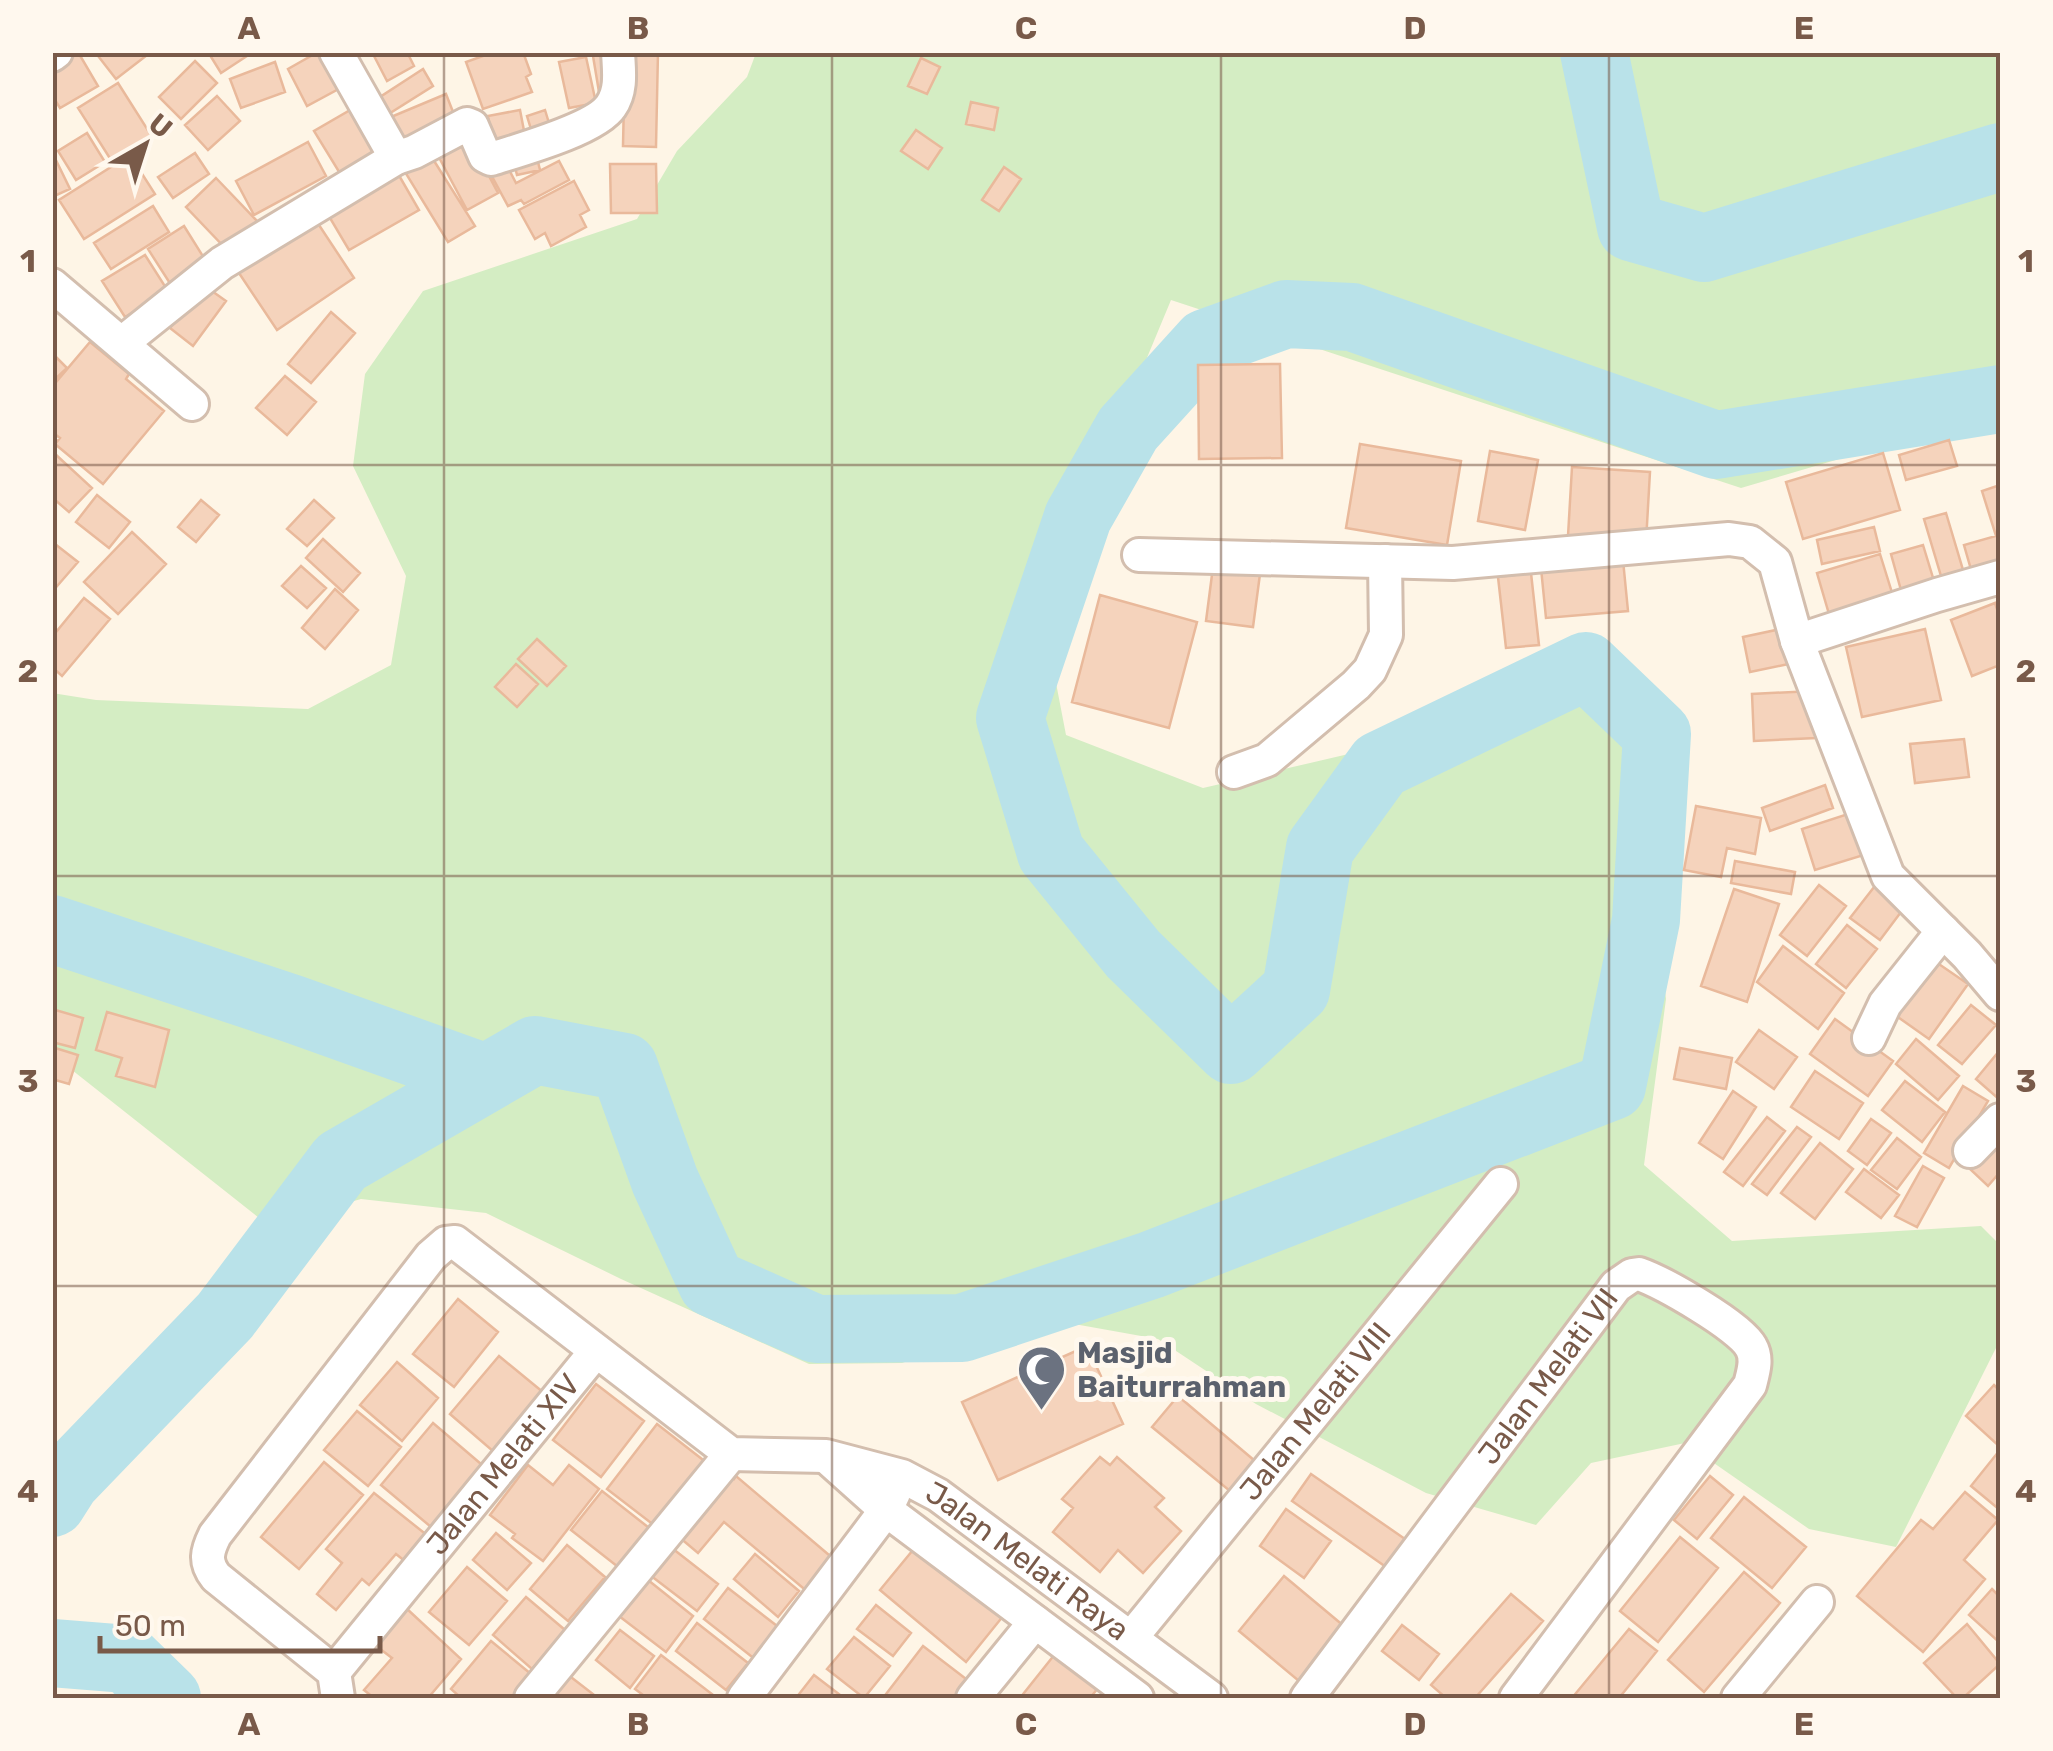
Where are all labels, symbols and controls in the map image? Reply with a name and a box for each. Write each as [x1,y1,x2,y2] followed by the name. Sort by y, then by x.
[238,9,261,47] text: A
[627,9,649,47] text: B
[1015,9,1037,47] text: C
[1404,9,1426,47] text: D
[1794,9,1814,47] text: E
[95,95,195,195] north arrow
[142,107,179,145] text: U
[20,242,36,280] text: 1
[2018,242,2034,280] text: 1
[18,652,38,690] text: 2
[2016,652,2036,690] text: 2
[17,1062,39,1100] text: 3
[2015,1062,2037,1100] text: 3
[1471,1281,1626,1472] street label: Jalan Melati VII
[1232,1315,1399,1508] street label: Jalan Melati VIII
[1077,1335,1286,1405] place label: Masjid Baiturrahman
[1016,1344,1068,1412] mosque icon: Masjid Baiturrahman
[419,1367,588,1562] street label: Jalan Melati XIV
[17,1472,39,1510] text: 4
[2015,1472,2037,1510] text: 4
[920,1474,1136,1648] street label: Jalan Melati Raya
[100,1591,380,1653] scale bar
[115,1608,186,1644] text: 50 m
[238,1705,261,1743] text: A
[627,1705,649,1743] text: B
[1015,1705,1037,1743] text: C
[1404,1705,1426,1743] text: D
[1794,1705,1814,1743] text: E

